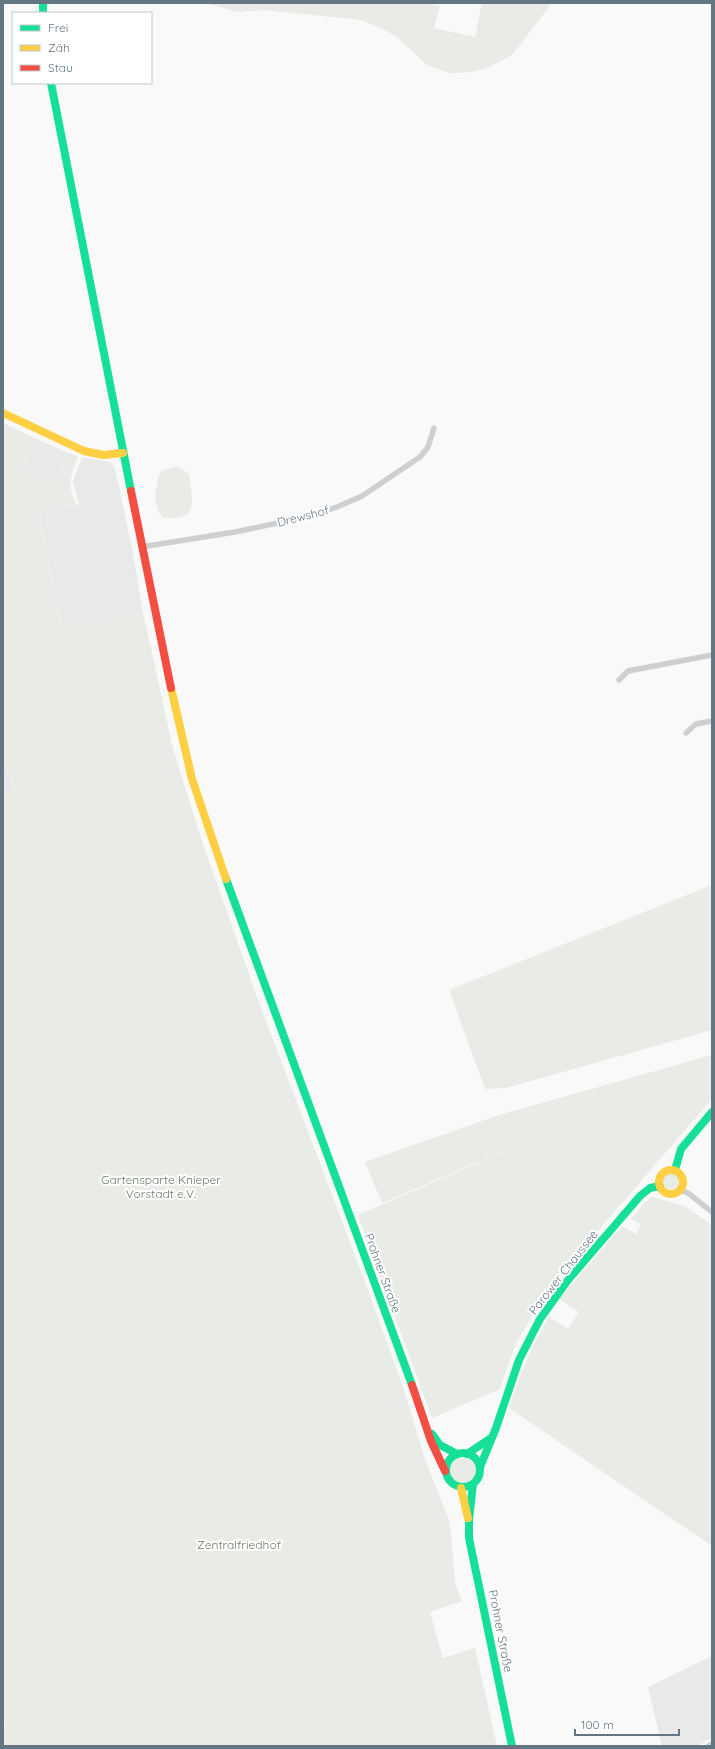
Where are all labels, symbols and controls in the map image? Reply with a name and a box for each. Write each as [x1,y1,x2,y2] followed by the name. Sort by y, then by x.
[12,12,152,84] legend
[48,20,68,35] text: Frei
[48,40,70,55] text: Zäh
[48,60,73,75] text: Stau
[276,502,331,530] street label: Drewshof
[101,1172,221,1201] park label: Gartensparte Knieper Vorstadt e.V.
[525,1227,601,1317] street label: Parower Chaussee
[362,1231,404,1315] street label: Prohner Straße
[197,1537,282,1552] park label: Zentralfriedhof
[486,1588,516,1674] street label: Prohner Straße
[575,1711,679,1737] scale bar
[581,1717,614,1732] text: 100 m

